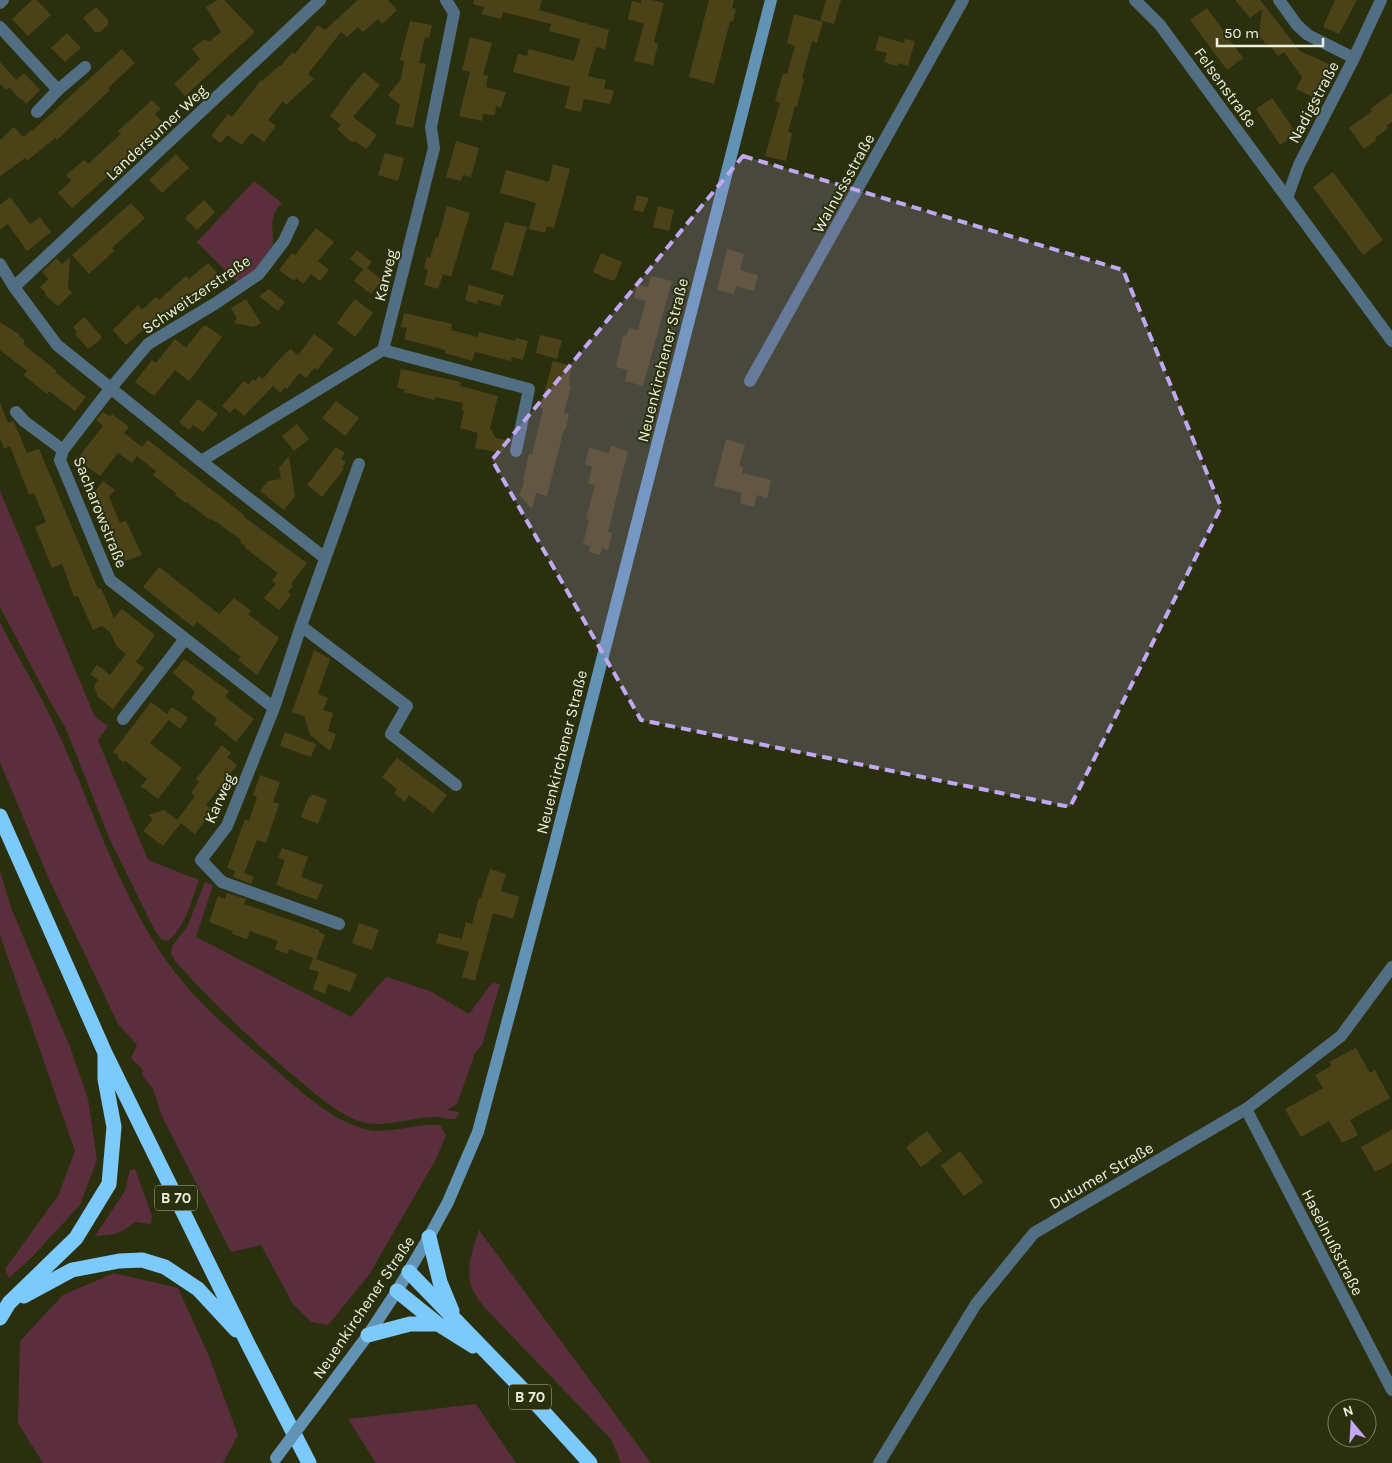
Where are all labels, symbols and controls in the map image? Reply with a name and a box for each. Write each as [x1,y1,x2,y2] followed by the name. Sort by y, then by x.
[1217,15,1323,47] scale bar
[1224,24,1259,42] text: 50 m
[1190,44,1261,131] street label: Felsenstraße
[1284,58,1343,146] street label: Nadigstraße
[102,81,211,184] street label: Landersumer Weg
[808,130,878,236] street label: Walnussstraße
[370,247,401,303] street label: Karweg
[138,251,254,338] street label: Schweitzerstraße
[633,276,692,444] street label: Neuenkirchener Straße
[70,454,132,571] street label: Sacharowstraße
[532,668,591,836] street label: Neuenkirchener Straße
[200,770,239,826] street label: Karweg
[1046,1138,1157,1213] street label: Dutumer Straße
[155,1186,197,1210] road number: B 70
[1298,1186,1368,1299] street label: Haselnußstraße
[309,1232,418,1382] street label: Neuenkirchener Straße
[509,1384,551,1410] road number: B 70
[1327,1398,1377,1448] north arrow
[1341,1401,1356,1421] text: N

